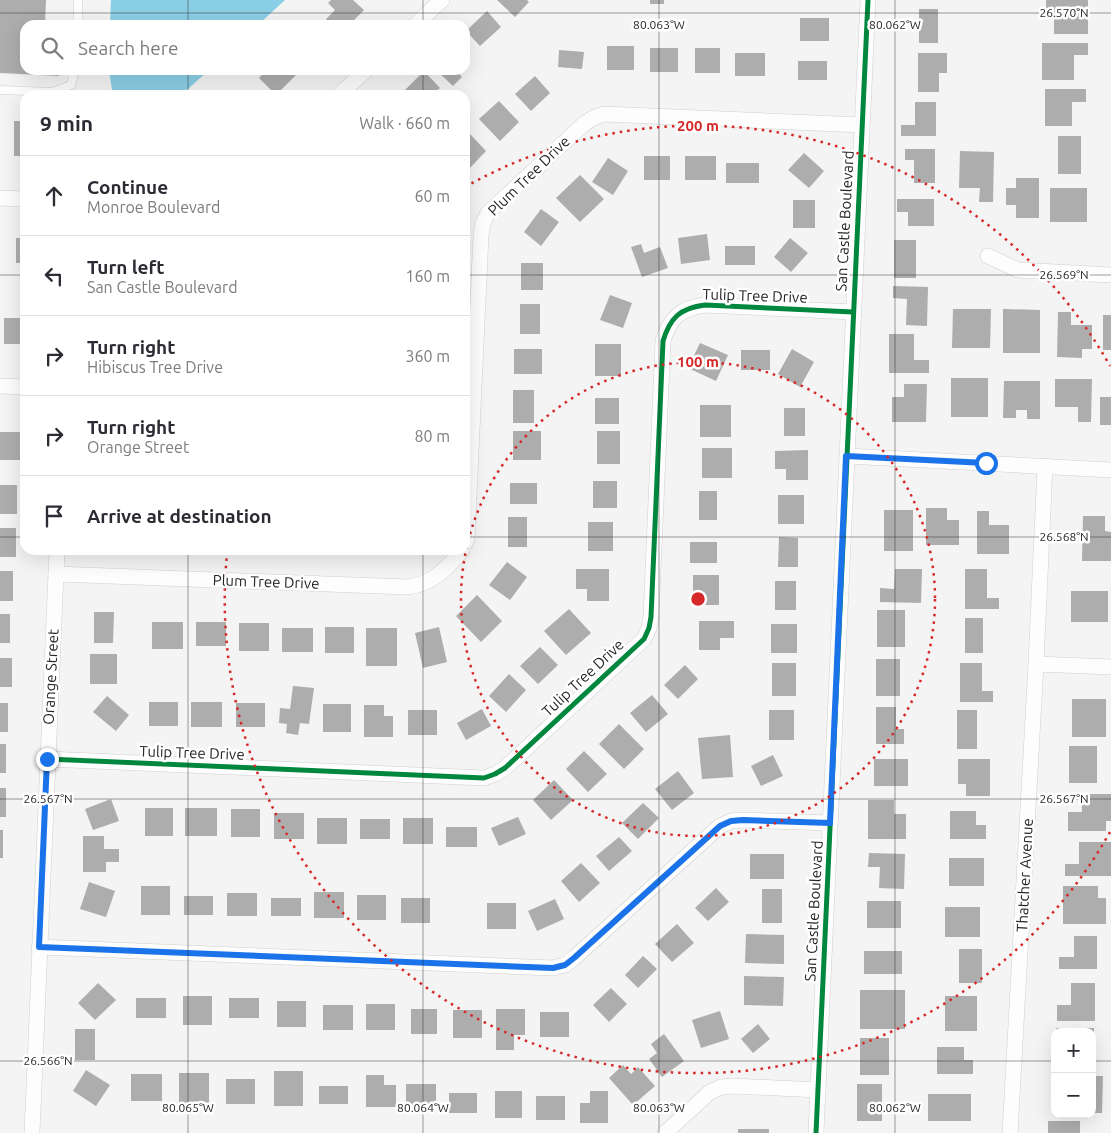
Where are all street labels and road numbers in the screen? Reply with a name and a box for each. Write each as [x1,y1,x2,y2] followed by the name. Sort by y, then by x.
[484,132,573,219] street label: Plum Tree Drive
[832,150,857,292] street label: San Castle Boulevard
[702,285,808,306] street label: Tulip Tree Drive
[212,571,320,592] street label: Plum Tree Drive
[40,629,62,725] street label: Orange Street
[538,636,627,720] street label: Tulip Tree Drive
[139,742,245,763] street label: Tulip Tree Drive
[1013,818,1036,932] street label: Thatcher Avenue
[801,840,826,982] street label: San Castle Boulevard

